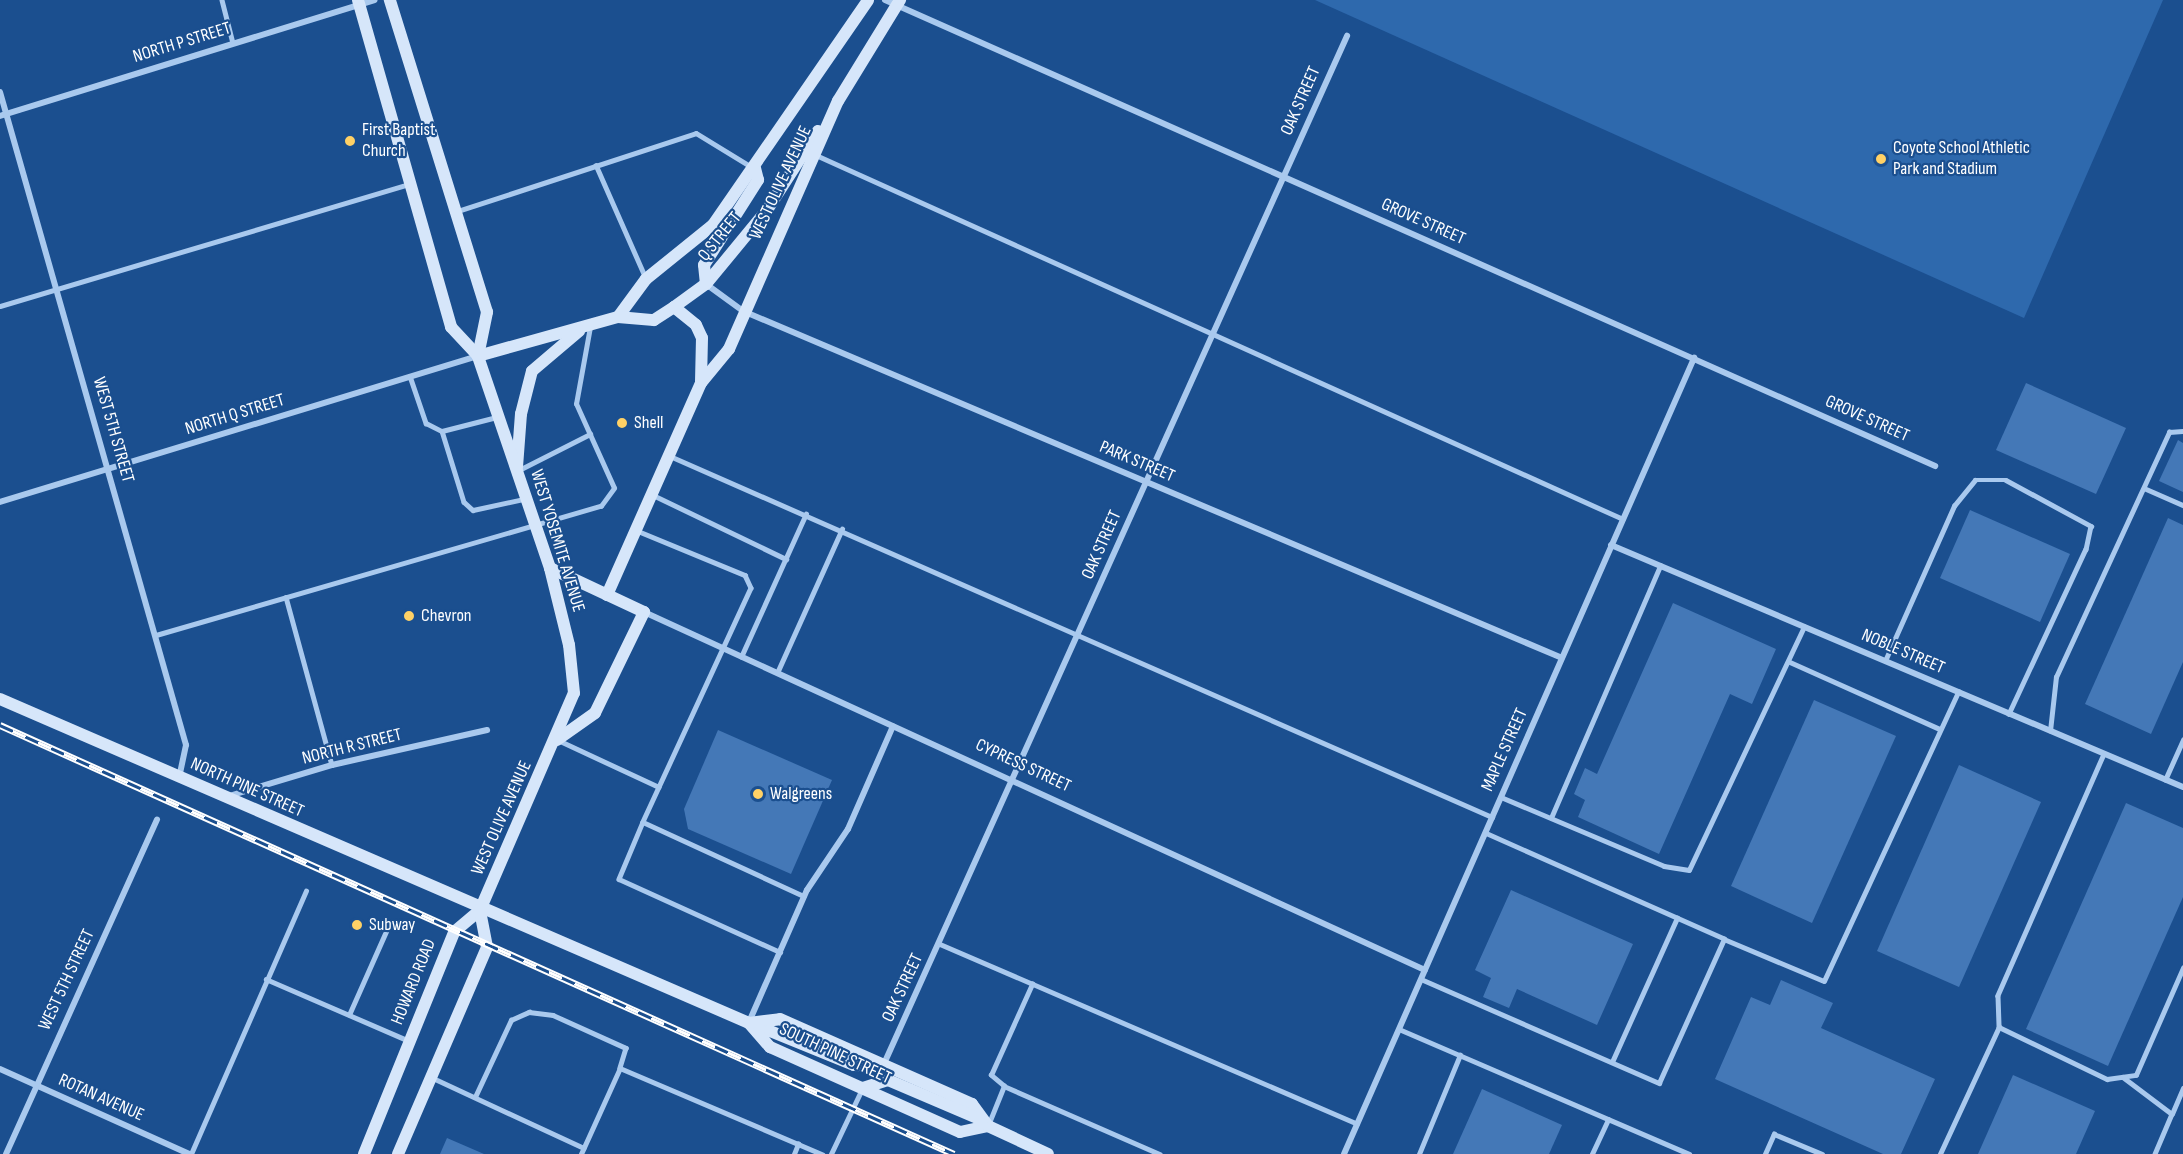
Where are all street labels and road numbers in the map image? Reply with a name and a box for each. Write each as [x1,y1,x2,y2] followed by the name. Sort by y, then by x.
[130,18,234,68] street label: NORTH P STREET
[1276,63,1326,139] street label: OAK STREET
[745,123,817,243] street label: WEST OLIVE AVENUE
[1378,194,1468,250] street label: GROVE STREET
[694,208,746,266] street label: Q STREET
[88,375,138,485] street label: WEST 5TH STREET
[183,390,287,440] street label: NORTH Q STREET
[1822,391,1912,447] street label: GROVE STREET
[1096,437,1178,487] street label: PARK STREET
[525,467,589,615] street label: WEST YOSEMITE AVENUE
[1077,507,1127,583] street label: OAK STREET
[1858,625,1948,679] street label: NOBLE STREET
[1477,705,1533,795] street label: MAPLE STREET
[300,724,404,770] street label: NORTH R STREET
[972,735,1074,797] street label: CYPRESS STREET
[187,753,307,823] street label: NORTH PINE STREET
[467,758,537,878] street label: WEST OLIVE AVENUE
[34,926,100,1034] street label: WEST 5TH STREET
[387,936,441,1028] street label: HOWARD ROAD
[878,950,928,1026] street label: OAK STREET
[776,1019,894,1089] street label: SOUTH PINE STREET
[55,1070,147,1126] street label: ROTAN AVENUE

